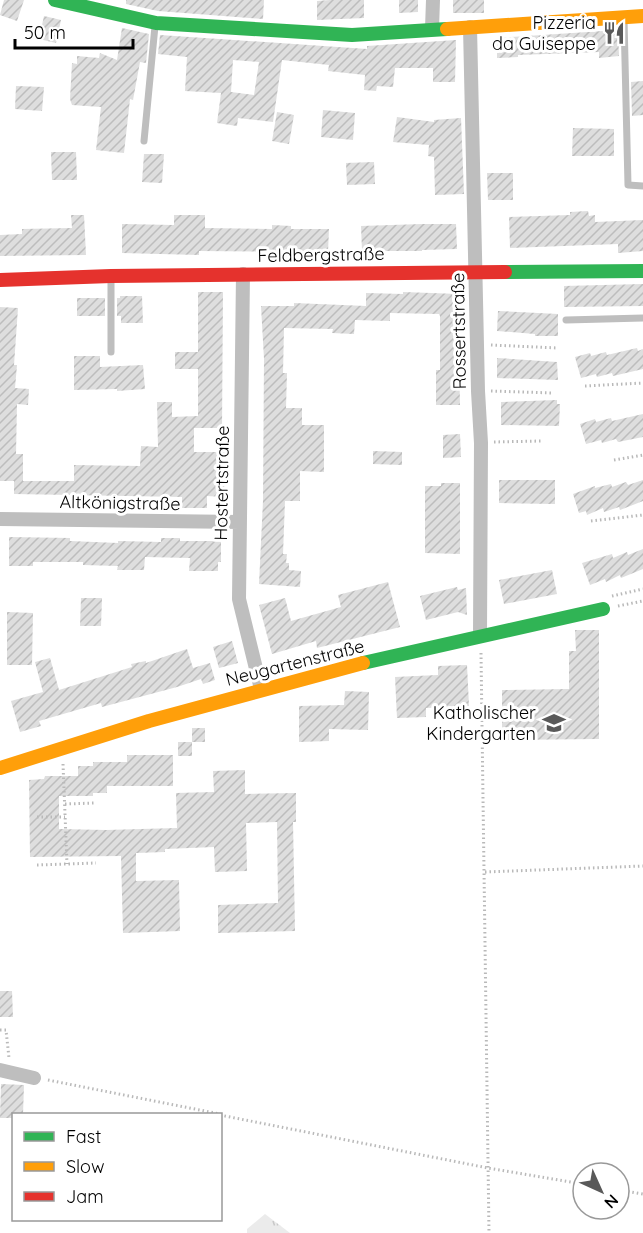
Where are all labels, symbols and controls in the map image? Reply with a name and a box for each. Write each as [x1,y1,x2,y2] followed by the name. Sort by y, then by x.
[492,11,596,55] place label: Pizzeria da Guiseppe
[15,12,134,50] scale bar
[601,20,627,46] restaurant icon: Pizzeria da Guiseppe
[24,21,66,44] text: 50 m
[257,242,385,267] street label: Feldbergstraße
[446,273,471,389] street label: Rossertstraße
[209,425,234,541] street label: Hostertstraße
[59,490,181,515] street label: Altkönigstraße
[223,634,367,691] street label: Neugartenstraße
[426,701,536,745] place label: Katholischer Kindergarten
[541,710,567,736] school or university icon: Katholischer Kindergarten
[12,1113,222,1221] legend
[66,1125,101,1148] text: Fast
[66,1155,104,1178] text: Slow
[571,1161,631,1221] north arrow
[66,1185,104,1208] text: Jam
[600,1190,623,1213] text: N

